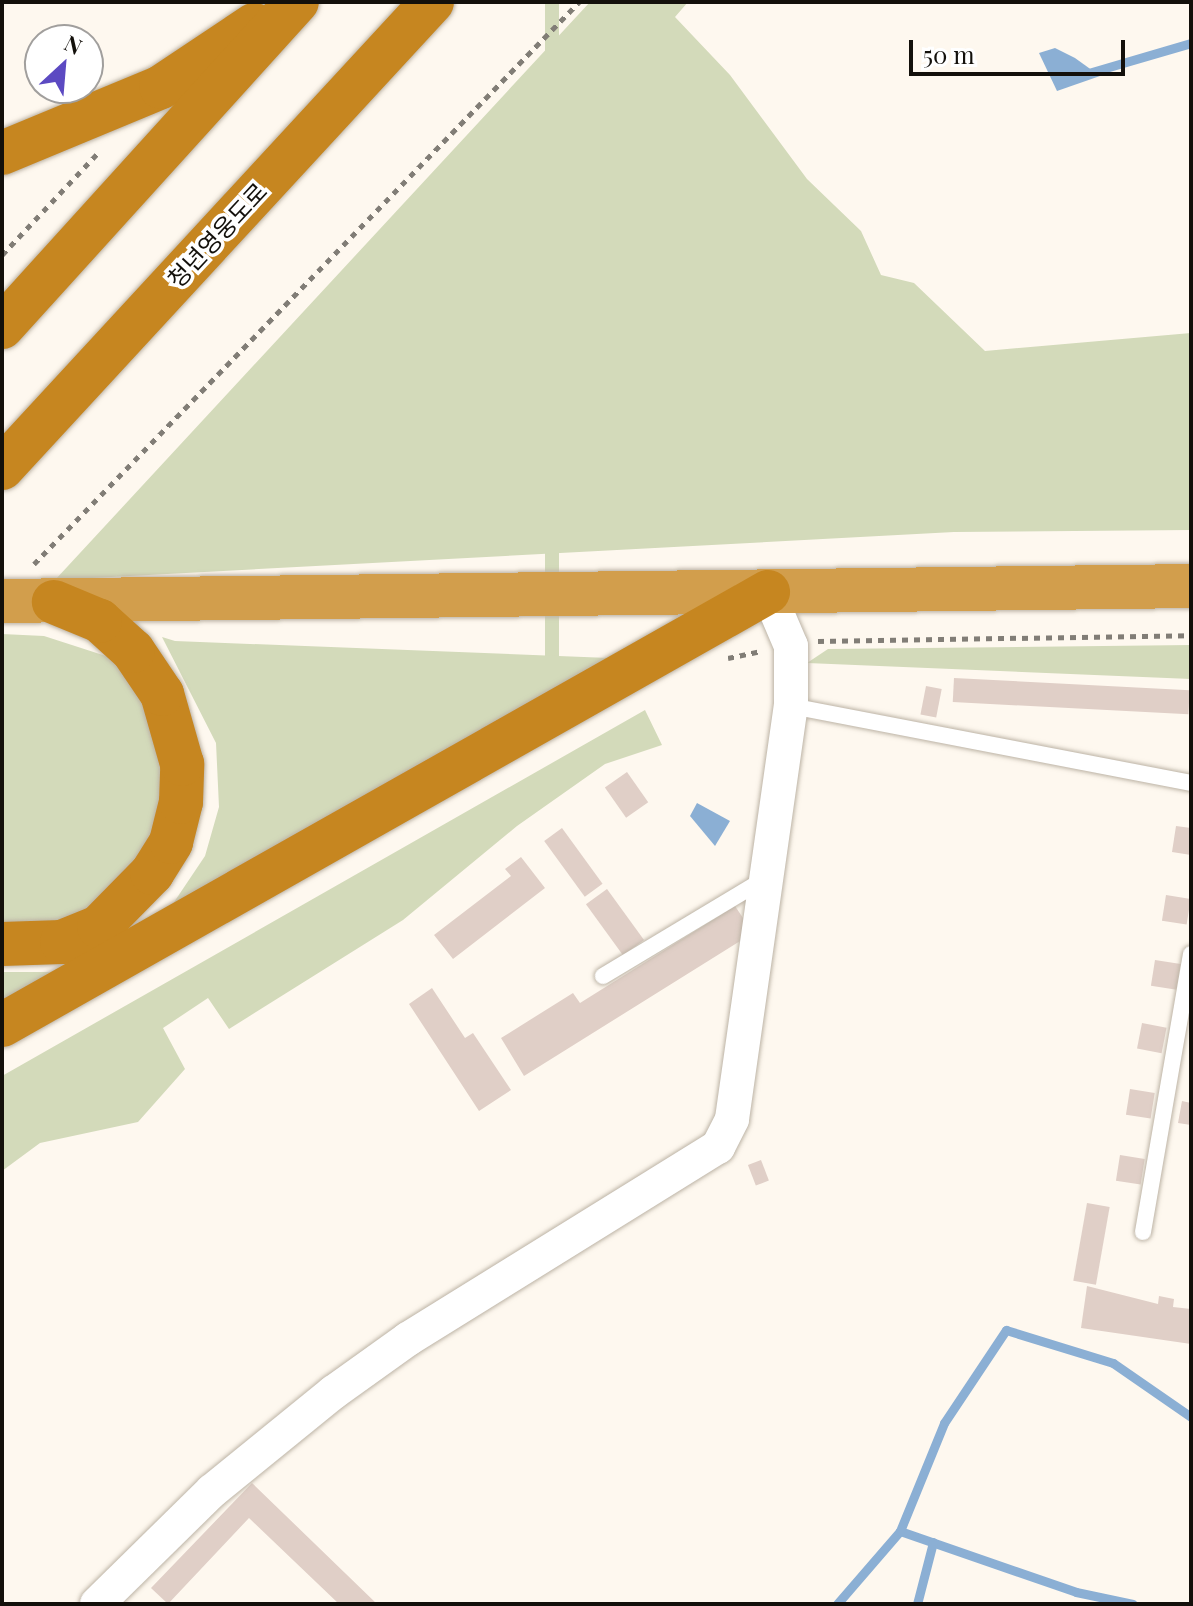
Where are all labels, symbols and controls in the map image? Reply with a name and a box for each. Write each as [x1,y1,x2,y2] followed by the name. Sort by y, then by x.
[24,24,104,104] north arrow
[913,24,1129,74] scale bar
[60,27,87,61] text: N
[923,38,975,70] text: 50 m
[161,177,273,293] street label: 청년영웅도로

